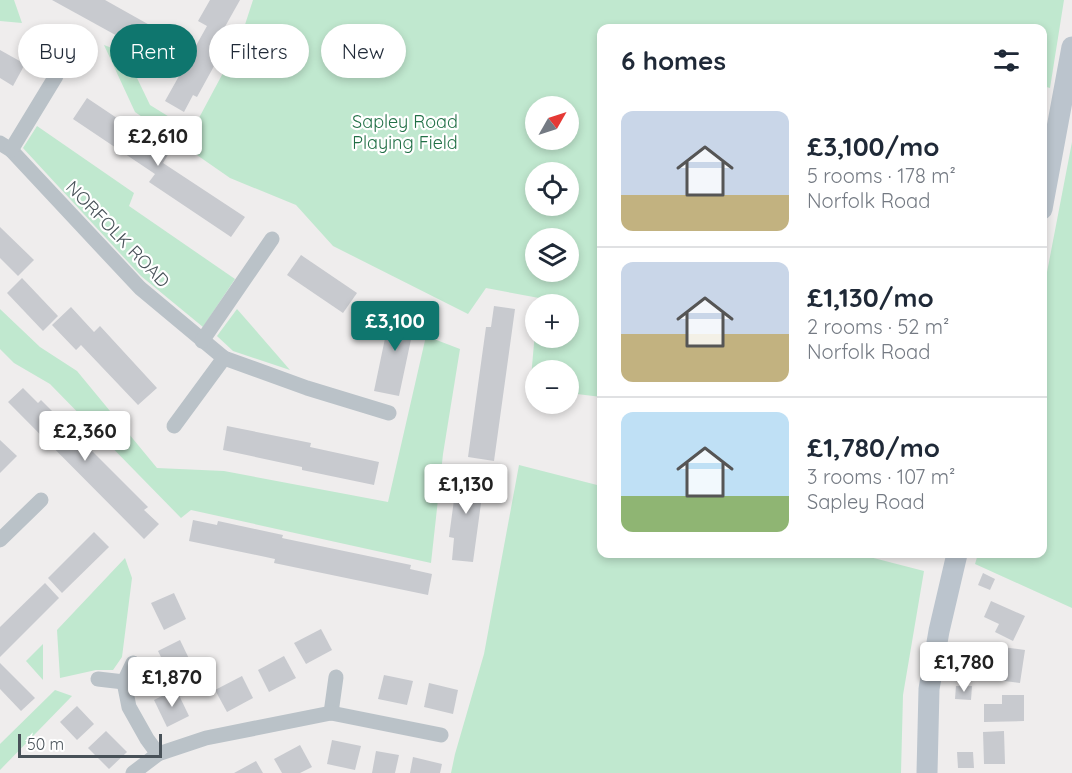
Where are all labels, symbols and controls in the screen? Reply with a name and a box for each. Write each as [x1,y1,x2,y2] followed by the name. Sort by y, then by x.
[18,24,98,78] chip: Buy
[110,24,197,78] chip: Rent
[209,24,309,78] chip: Filters
[321,24,406,78] chip: New
[621,44,726,77] text: 6 homes
[990,44,1023,77] icon: filters
[525,96,579,150] north arrow
[525,96,579,414] map controls
[352,110,458,154] park label: Sapley Road Playing Field
[109,116,207,167] pin: £2,610
[128,123,188,148] text: £2,610
[807,130,940,163] text: £3,100/mo
[669,135,741,207] icon: home
[525,162,579,216] button: locate
[807,163,956,188] text: 5 rooms · 178 m²
[61,176,175,292] street label: NORFOLK ROAD
[807,188,930,213] text: Norfolk Road
[525,228,579,282] button: layers
[807,281,934,314] text: £1,130/mo
[669,286,741,358] icon: home
[525,294,579,348] button: +
[346,301,444,352] pin: £3,100
[365,308,425,333] text: £3,100
[807,314,949,339] text: 2 rooms · 52 m²
[807,339,930,364] text: Norfolk Road
[525,360,579,414] button: −
[36,411,134,462] pin: £2,360
[53,418,117,443] text: £2,360
[807,431,940,464] text: £1,780/mo
[669,436,741,508] icon: home
[417,464,515,515] pin: £1,130
[807,464,955,489] text: 3 rooms · 107 m²
[438,471,494,496] text: £1,130
[807,489,925,514] text: Sapley Road
[915,642,1013,693] pin: £1,780
[934,649,994,674] text: £1,780
[123,657,221,708] pin: £1,870
[142,664,202,689] text: £1,870
[18,731,162,758] scale bar
[27,734,64,754] text: 50 m

